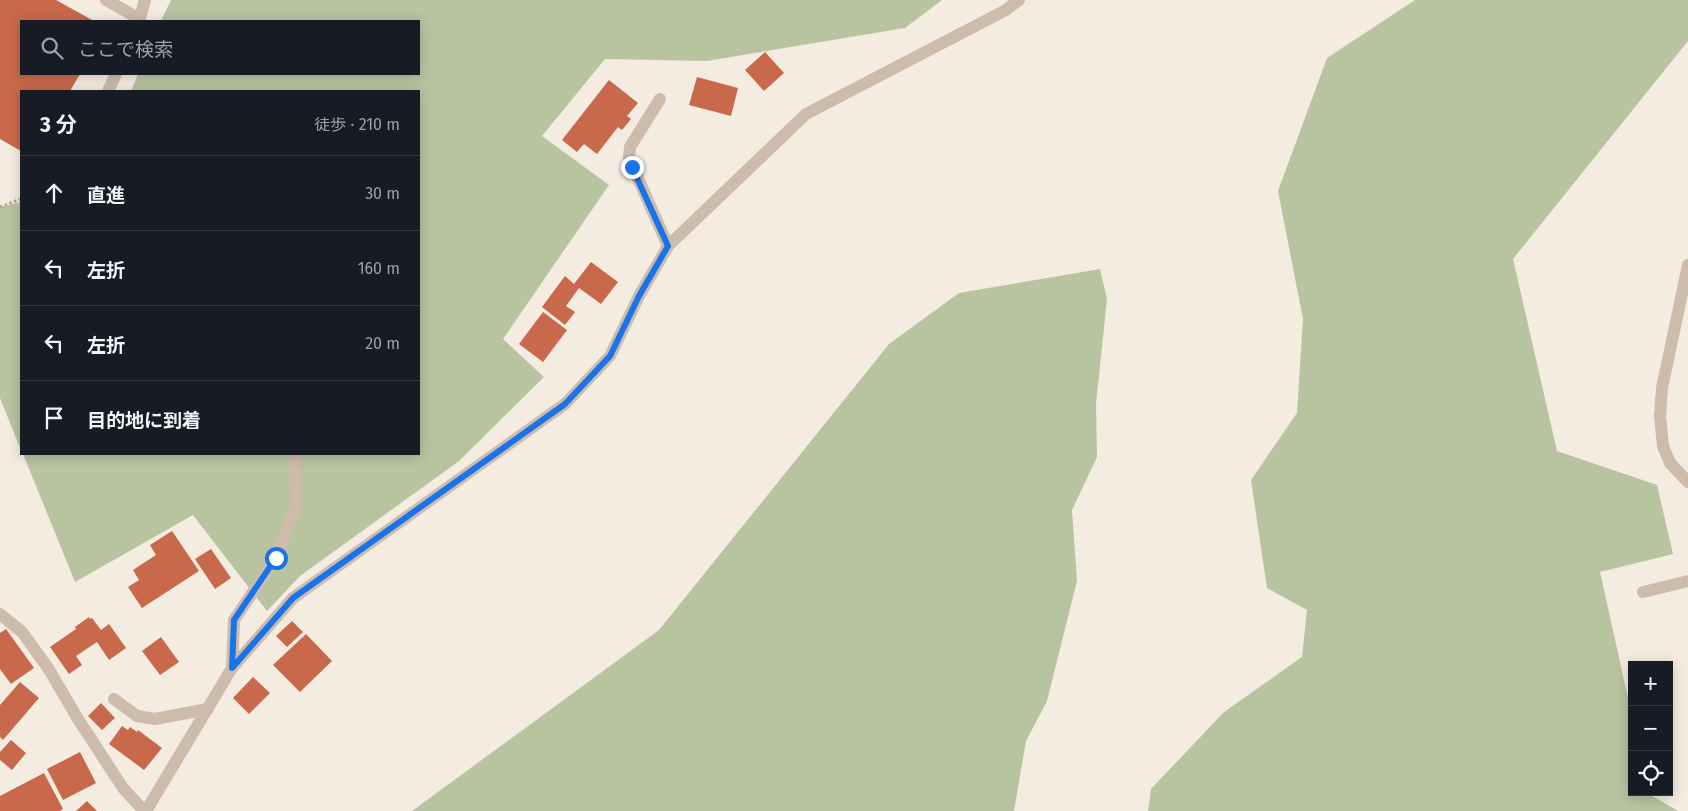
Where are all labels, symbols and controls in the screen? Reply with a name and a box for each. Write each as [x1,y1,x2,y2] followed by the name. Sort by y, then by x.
[20,20,420,75] search box
[38,34,66,62] icon: search
[78,38,173,61] text: ここで検索
[40,112,77,138] text: 3 分
[314,115,400,134] text: 徒歩 · 210 m
[621,156,644,179] route end
[40,179,68,207] icon: ahead
[87,184,125,207] text: 直進
[365,184,400,203] text: 30 m
[40,254,68,282] icon: left
[87,259,125,282] text: 左折
[358,259,400,278] text: 160 m
[40,329,68,357] icon: left
[87,334,125,357] text: 左折
[365,334,400,353] text: 20 m
[40,404,68,432] icon: arrive
[87,409,201,432] text: 目的地に到着
[265,547,288,570] route start
[1628,661,1673,796] map controls
[1628,661,1673,706] button: +
[1628,706,1673,751] button: −
[1628,751,1673,796] button: locate

